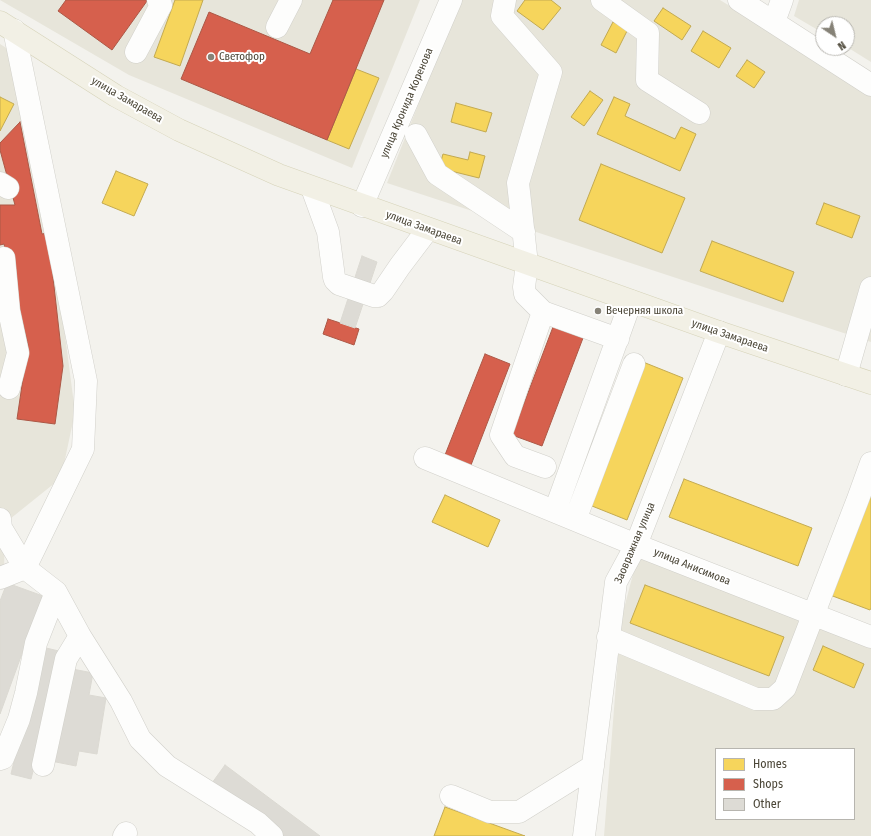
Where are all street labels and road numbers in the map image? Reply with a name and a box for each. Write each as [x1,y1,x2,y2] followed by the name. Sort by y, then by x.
[378,46,436,160] street label: улица Кронида Коренова
[89,74,165,126] street label: улица Замараева
[384,208,464,248] street label: улица Замараева
[690,317,770,355] street label: улица Замараева
[612,500,658,586] street label: Заовражная улица
[652,546,732,588] street label: улица Анисимова

